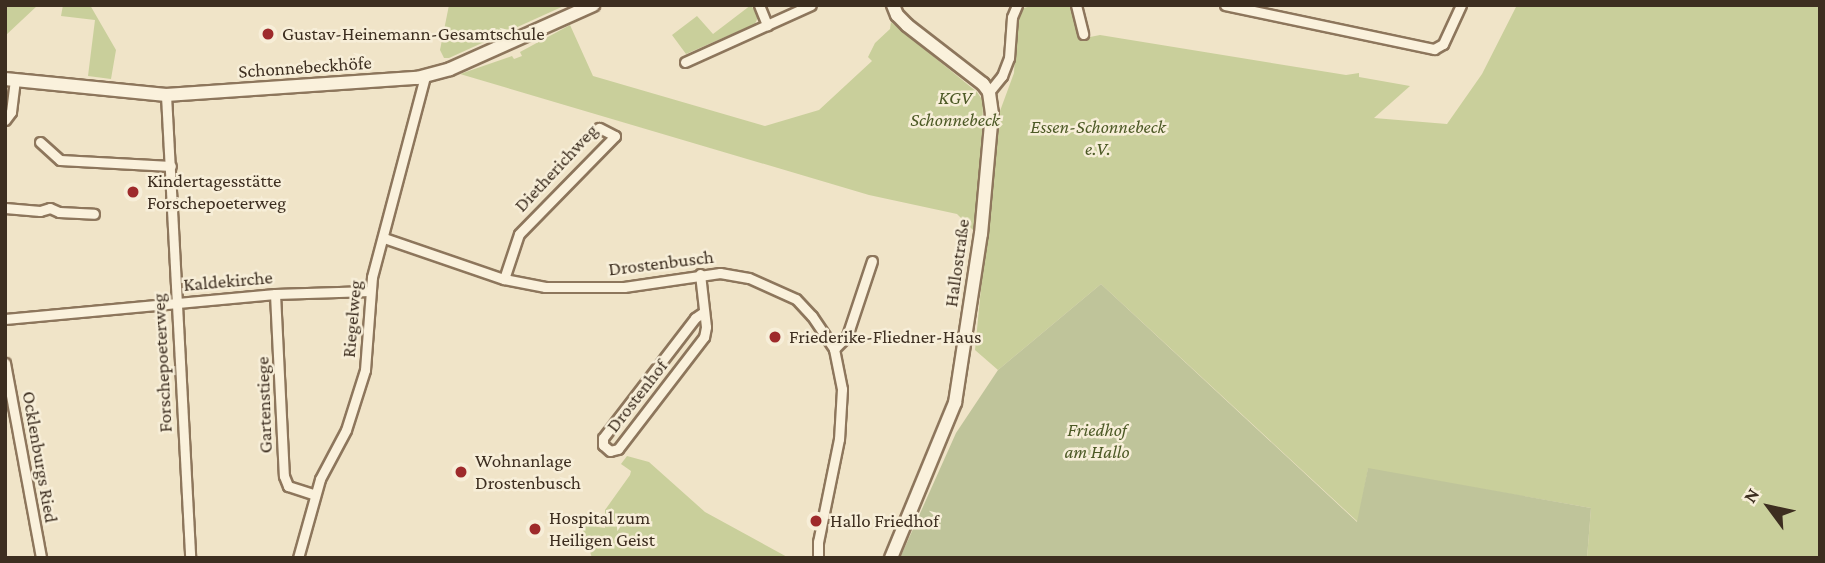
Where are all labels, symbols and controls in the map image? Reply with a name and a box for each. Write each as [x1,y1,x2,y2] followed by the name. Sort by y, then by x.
[282,23,545,45] place label: Gustav-Heinemann-Gesamtschule
[260,26,276,42] marker: Gustav-Heinemann-Gesamtschule
[238,51,372,83] street label: Schonnebeckhöfe
[910,87,1000,131] park label: KGV Schonnebeck
[1030,116,1166,160] park label: Essen-Schonnebeck e.V.
[510,119,602,217] street label: Dietherichweg
[147,170,286,214] place label: Kindertagesstätte Forschepoeterweg
[125,184,141,200] marker: Kindertagesstätte Forschepoeterweg
[940,218,974,308] street label: Hallostraße
[607,245,715,281] street label: Drostenbusch
[182,266,274,296] street label: Kaldekirche
[337,279,367,359] street label: Riegelweg
[147,293,177,433] street label: Forschepoeterweg
[789,326,982,348] place label: Friederike-Fliedner-Haus
[767,329,783,345] marker: Friederike-Fliedner-Haus
[602,355,672,437] street label: Drostenhof
[251,356,277,454] street label: Gartenstiege
[17,389,63,525] street label: Ocklenburgs Ried
[1064,419,1130,463] park label: Friedhof am Hallo
[475,450,581,494] place label: Wohnanlage Drostenbusch
[453,464,469,480] marker: Wohnanlage Drostenbusch
[1734,472,1804,542] north arrow
[1739,484,1763,506] text: N
[549,507,655,551] place label: Hospital zum Heiligen Geist
[830,510,939,532] place label: Hallo Friedhof
[808,513,824,529] marker: Hallo Friedhof
[527,521,543,537] marker: Hospital zum Heiligen Geist

